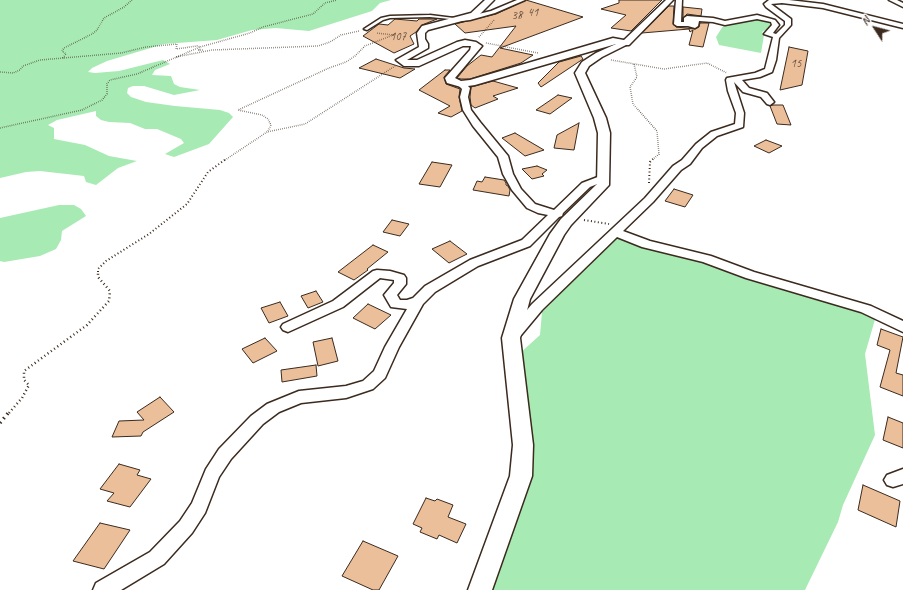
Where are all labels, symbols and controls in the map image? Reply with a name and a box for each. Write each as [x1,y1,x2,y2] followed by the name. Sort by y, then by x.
[528,6,538,20] house number: 41
[855,8,895,48] north arrow
[512,9,522,23] house number: 38
[858,14,873,28] text: N
[390,30,406,44] house number: 107
[791,57,801,71] house number: 15

